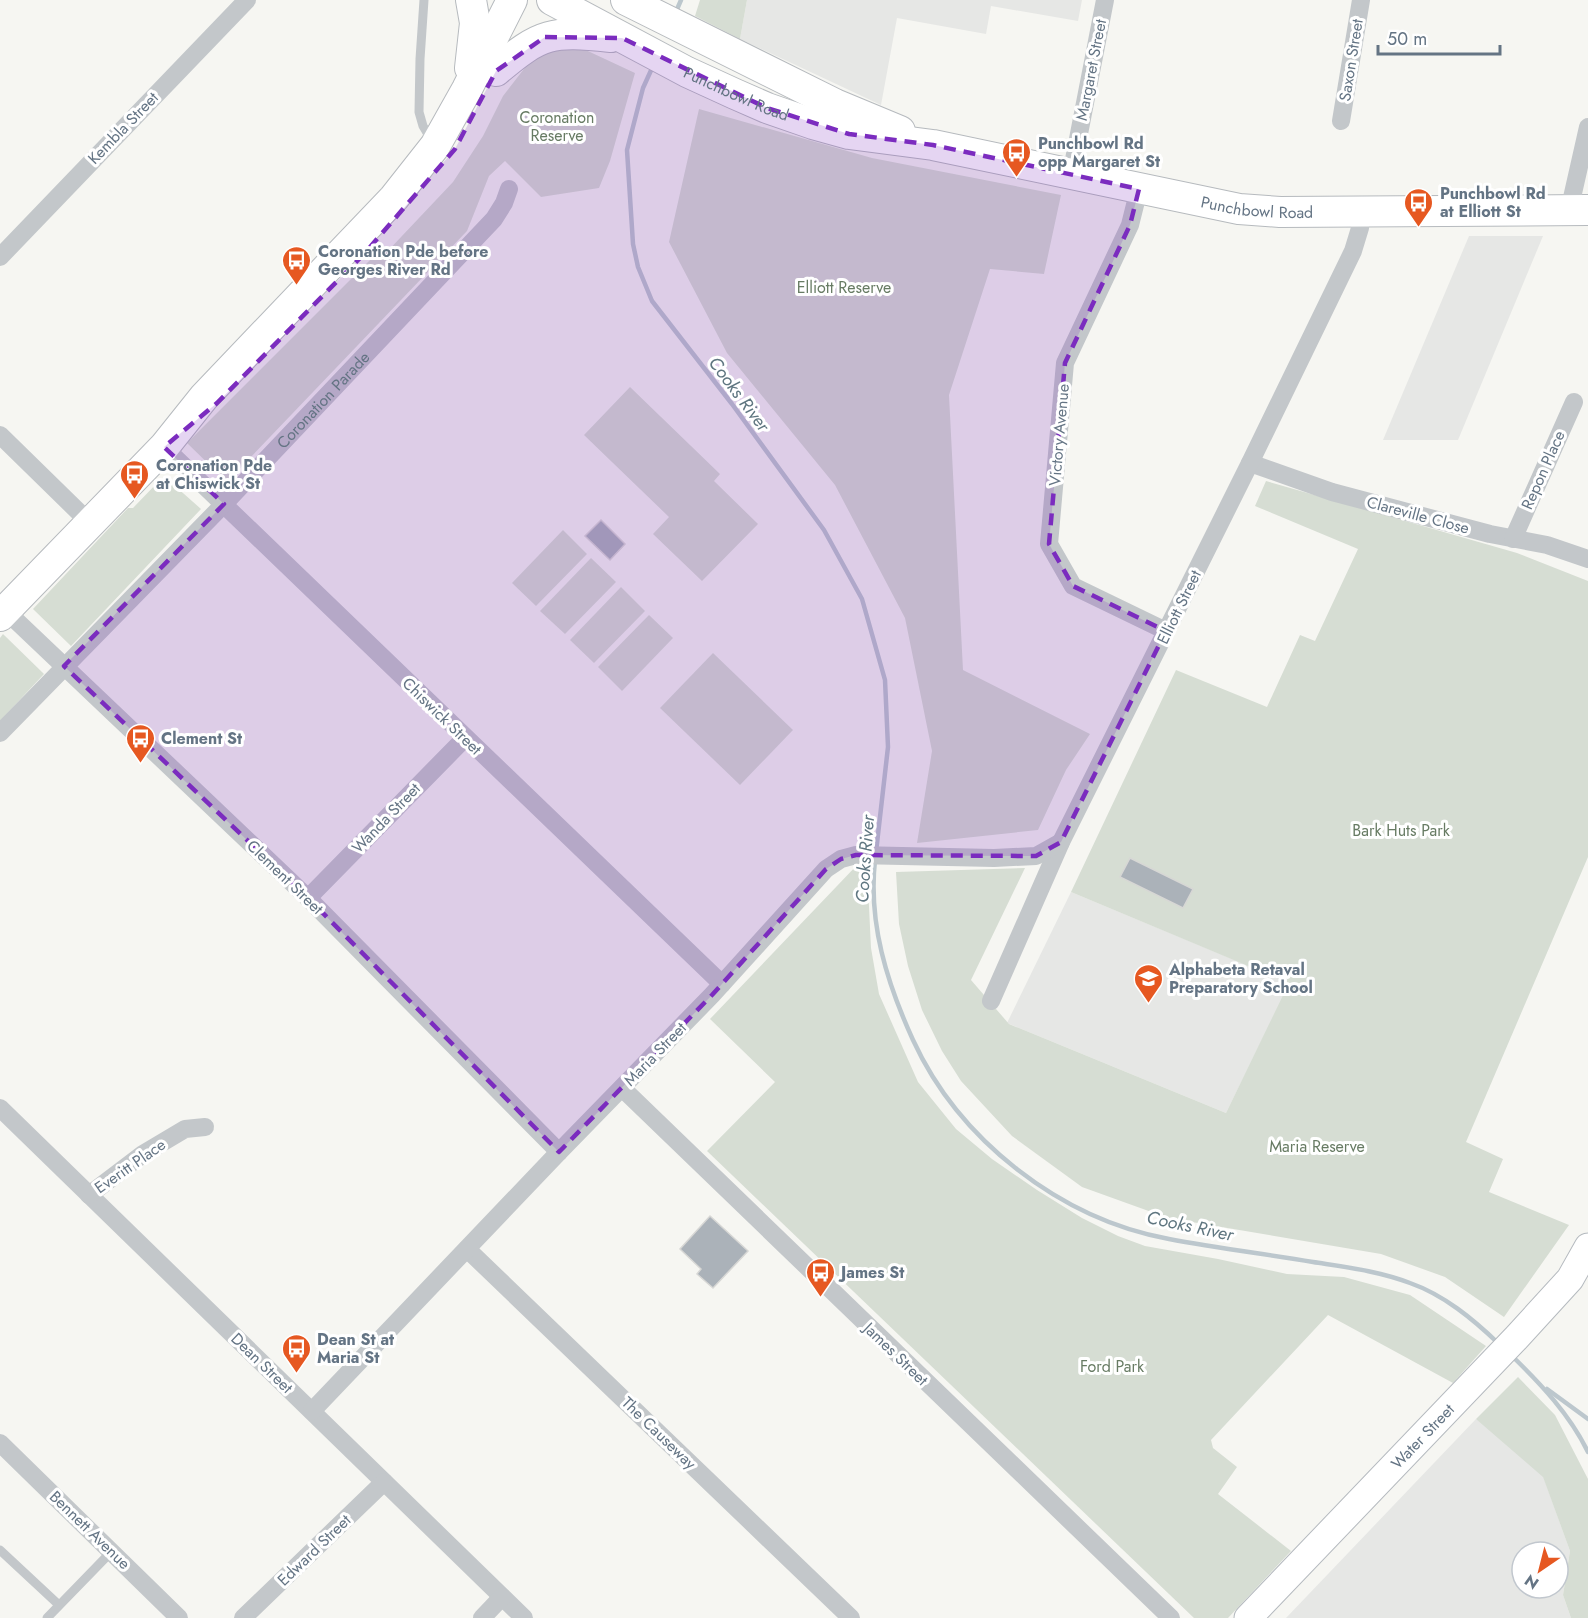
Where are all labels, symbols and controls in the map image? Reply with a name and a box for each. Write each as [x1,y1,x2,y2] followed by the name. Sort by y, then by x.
[1070,17,1112,123] street label: Margaret Street
[1333,17,1369,103] street label: Saxon Street
[1378,18,1500,56] scale bar
[1387,26,1427,52] text: 50 m
[680,61,792,126] street label: Punchbowl Road
[83,87,164,169] street label: Kembla Street
[520,106,594,147] park label: Coronation Reserve
[1038,132,1161,173] place label: Punchbowl Rd opp Margaret St
[1001,136,1033,178] bus stop icon: Punchbowl Rd opp Margaret St
[1440,182,1546,223] place label: Punchbowl Rd at Elliott St
[1403,186,1435,228] bus stop icon: Punchbowl Rd at Elliott St
[1199,190,1313,224] street label: Punchbowl Road
[318,240,489,281] place label: Coronation Pde before Georges River Rd
[281,244,313,286] bus stop icon: Coronation Pde before Georges River Rd
[797,276,891,299] park label: Elliott Reserve
[271,346,375,453] street label: Coronation Parade
[702,351,776,438] water label: Cooks River
[1043,383,1075,487] street label: Victory Avenue
[1515,427,1571,513] street label: Repon Place
[156,454,272,495] place label: Coronation Pde at Chiswick St
[119,458,151,500] bus stop icon: Coronation Pde at Chiswick St
[1364,490,1472,540] street label: Clareville Close
[1151,566,1207,648] street label: Elliott Street
[397,672,487,760] street label: Chiswick Street
[124,722,156,764] bus stop icon: Clement St
[161,727,243,750] place label: Clement St
[346,777,426,858] street label: Wanda Street
[849,813,881,904] water label: Cooks River
[1352,819,1451,842] park label: Bark Huts Park
[241,834,329,920] street label: Clement Street
[1168,958,1313,999] place label: Alphabeta Retaval Preparatory School
[1132,962,1164,1004] school or university icon: Alphabeta Retaval Preparatory School
[619,1017,692,1091] street label: Maria Street
[90,1133,170,1199] street label: Everitt Place
[1269,1135,1365,1158] park label: Maria Reserve
[1144,1204,1237,1248] water label: Cooks River
[804,1256,836,1298] bus stop icon: James St
[838,1261,905,1284] place label: James St
[857,1316,933,1391] street label: James Street
[226,1328,298,1399] street label: Dean Street
[317,1328,395,1369] place label: Dean St at Maria St
[280,1332,312,1374] bus stop icon: Dean St at Maria St
[1080,1355,1145,1378] park label: Ford Park
[617,1391,702,1475] street label: The Causeway
[1385,1398,1459,1474] street label: Water Street
[44,1485,136,1575] street label: Bennett Avenue
[272,1509,356,1591] street label: Edward Street
[1510,1540,1570,1600] north arrow
[1520,1569,1543,1595] text: N

